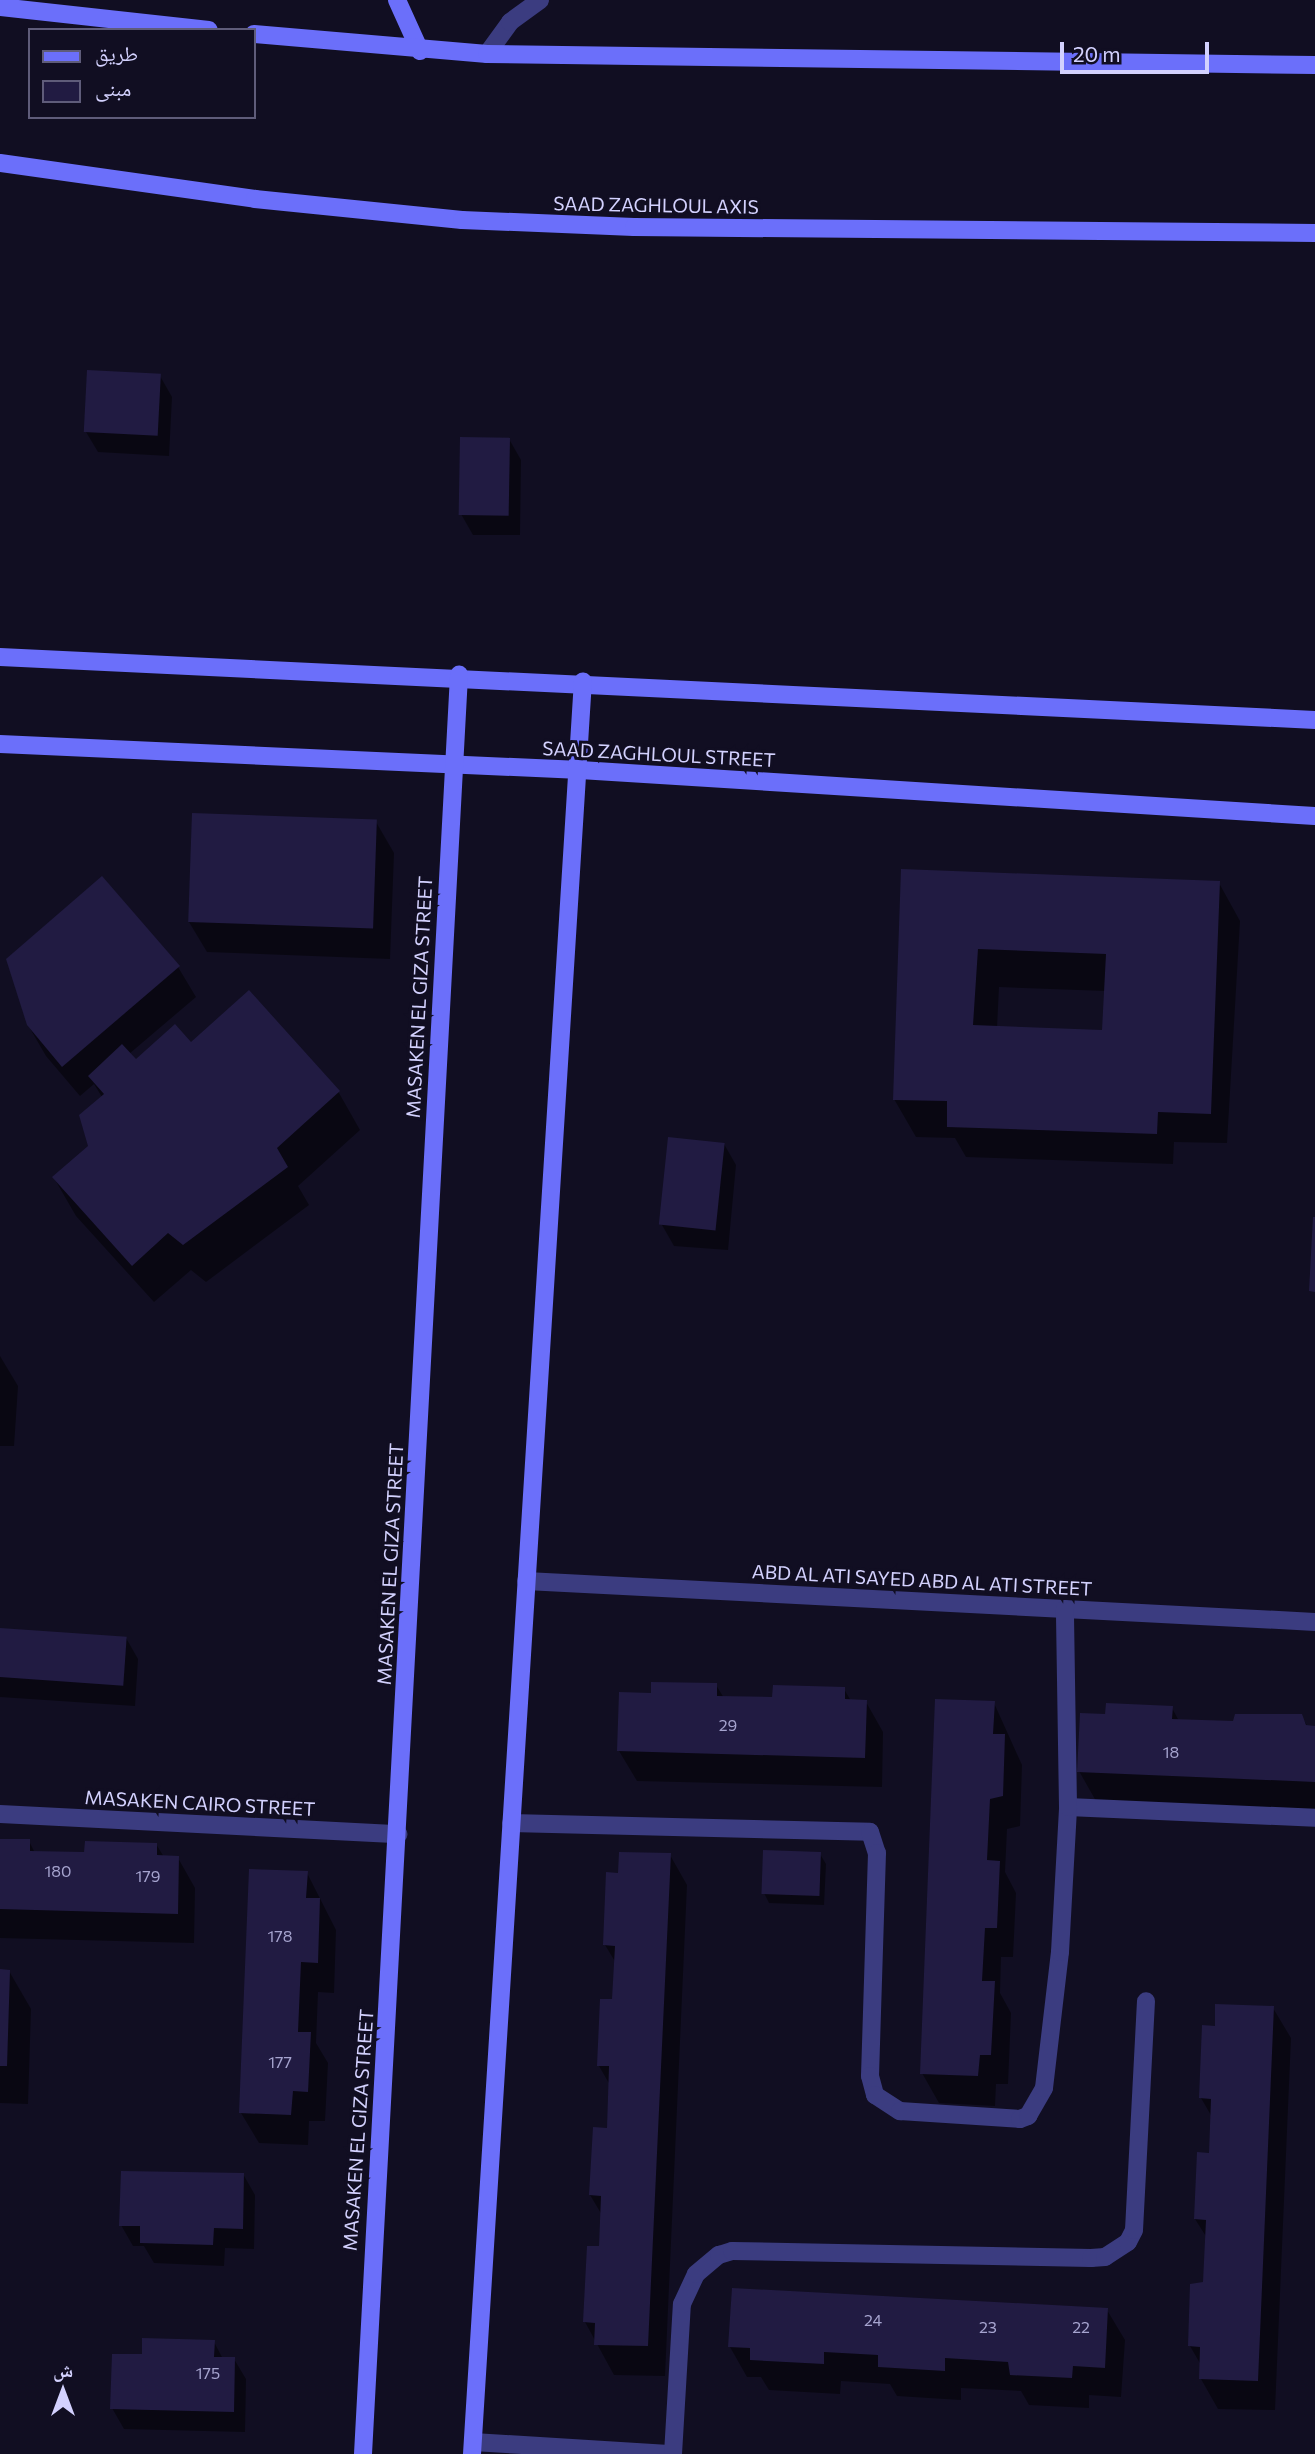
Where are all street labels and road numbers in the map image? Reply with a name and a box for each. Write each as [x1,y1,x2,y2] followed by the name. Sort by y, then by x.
[553,192,759,218] street label: SAAD ZAGHLOUL AXIS
[542,737,776,771] street label: SAAD ZAGHLOUL STREET
[401,875,437,1119] street label: MASAKEN EL GIZA STREET
[372,1442,408,1686] street label: MASAKEN EL GIZA STREET
[751,1560,1093,1600] street label: ABD AL ATI SAYED ABD AL ATI STREET
[84,1786,316,1820] street label: MASAKEN CAIRO STREET
[338,2008,378,2252] street label: MASAKEN EL GIZA STREET

